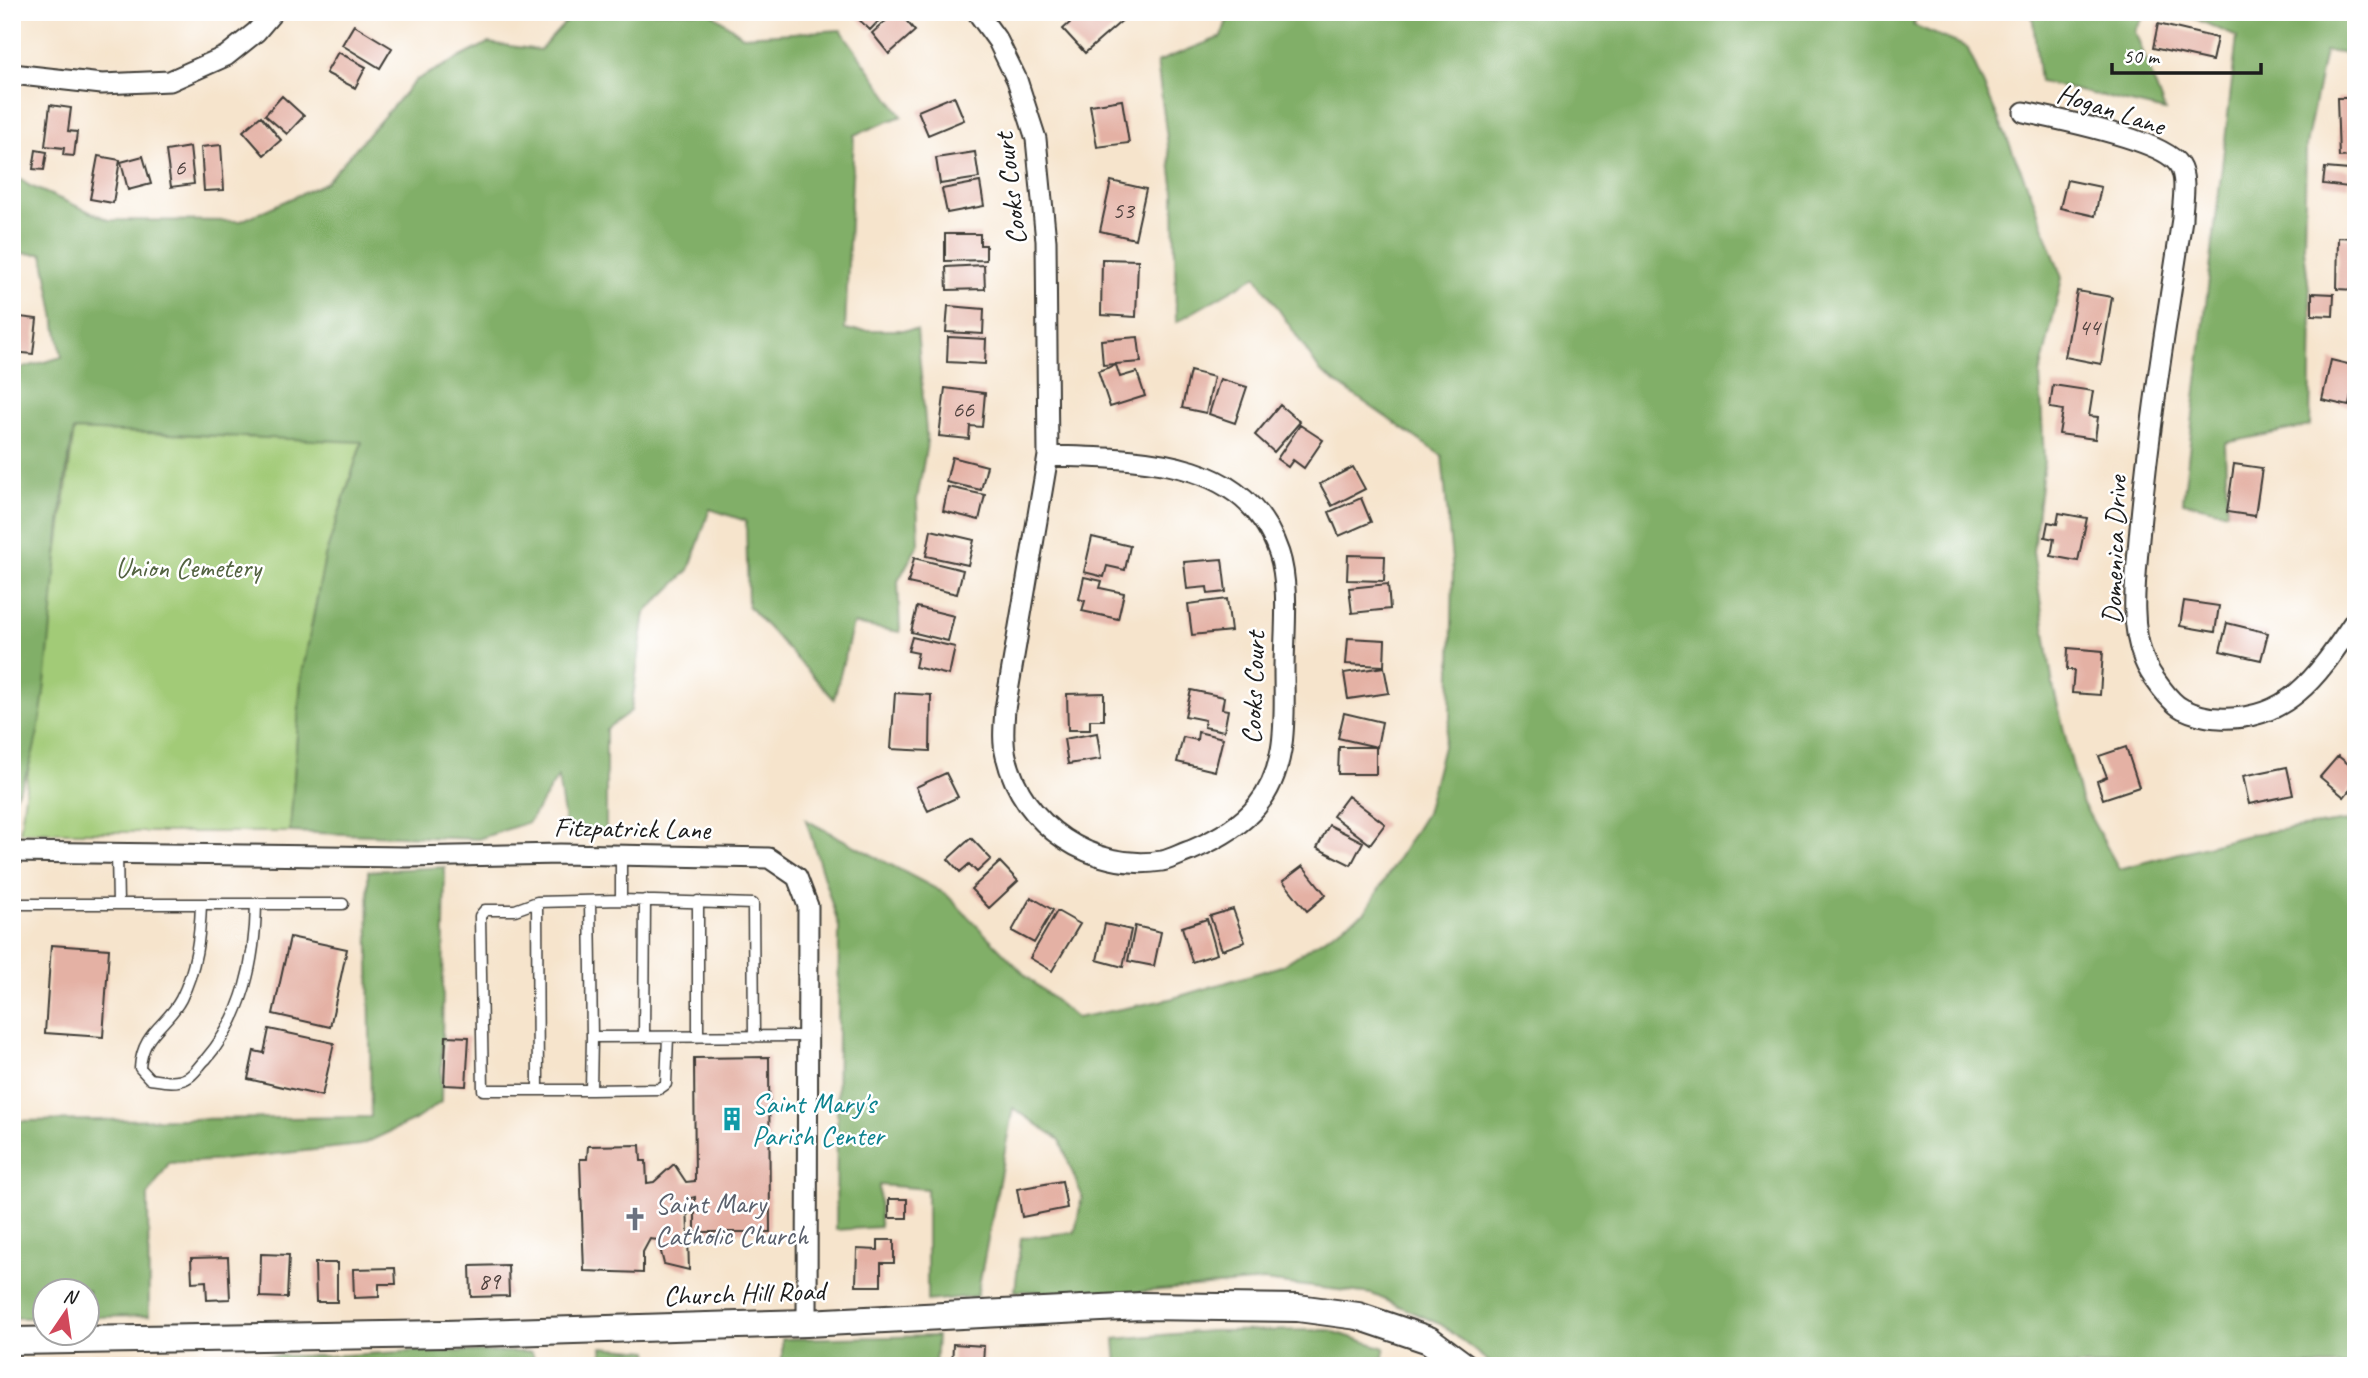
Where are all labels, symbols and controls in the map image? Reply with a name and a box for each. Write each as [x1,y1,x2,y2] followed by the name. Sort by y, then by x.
[2112,32,2261,76] scale bar
[2123,43,2161,69] text: 50 m
[2053,75,2171,143] street label: Hogan Lane
[985,128,1034,247] street label: Cooks Court
[175,152,187,182] house number: 6
[1112,195,1136,225] house number: 53
[2078,312,2102,342] house number: 44
[952,394,975,424] house number: 66
[2094,473,2134,625] street label: Domenica Drive
[115,550,263,585] park label: Union Cemetery
[1234,628,1273,745] street label: Cooks Court
[554,809,712,847] street label: Fitzpatrick Lane
[752,1086,886,1153] place label: Saint Mary's Parish Center
[718,1105,746,1133] building icon: Saint Mary's Parish Center
[655,1186,809,1253] place label: Saint Mary Catholic Church
[621,1205,649,1233] church icon: Saint Mary Catholic Church
[478,1266,502,1296] house number: 89
[663,1273,829,1313] street label: Church Hill Road
[32,1276,102,1346] north arrow
[61,1283,81,1310] text: N

